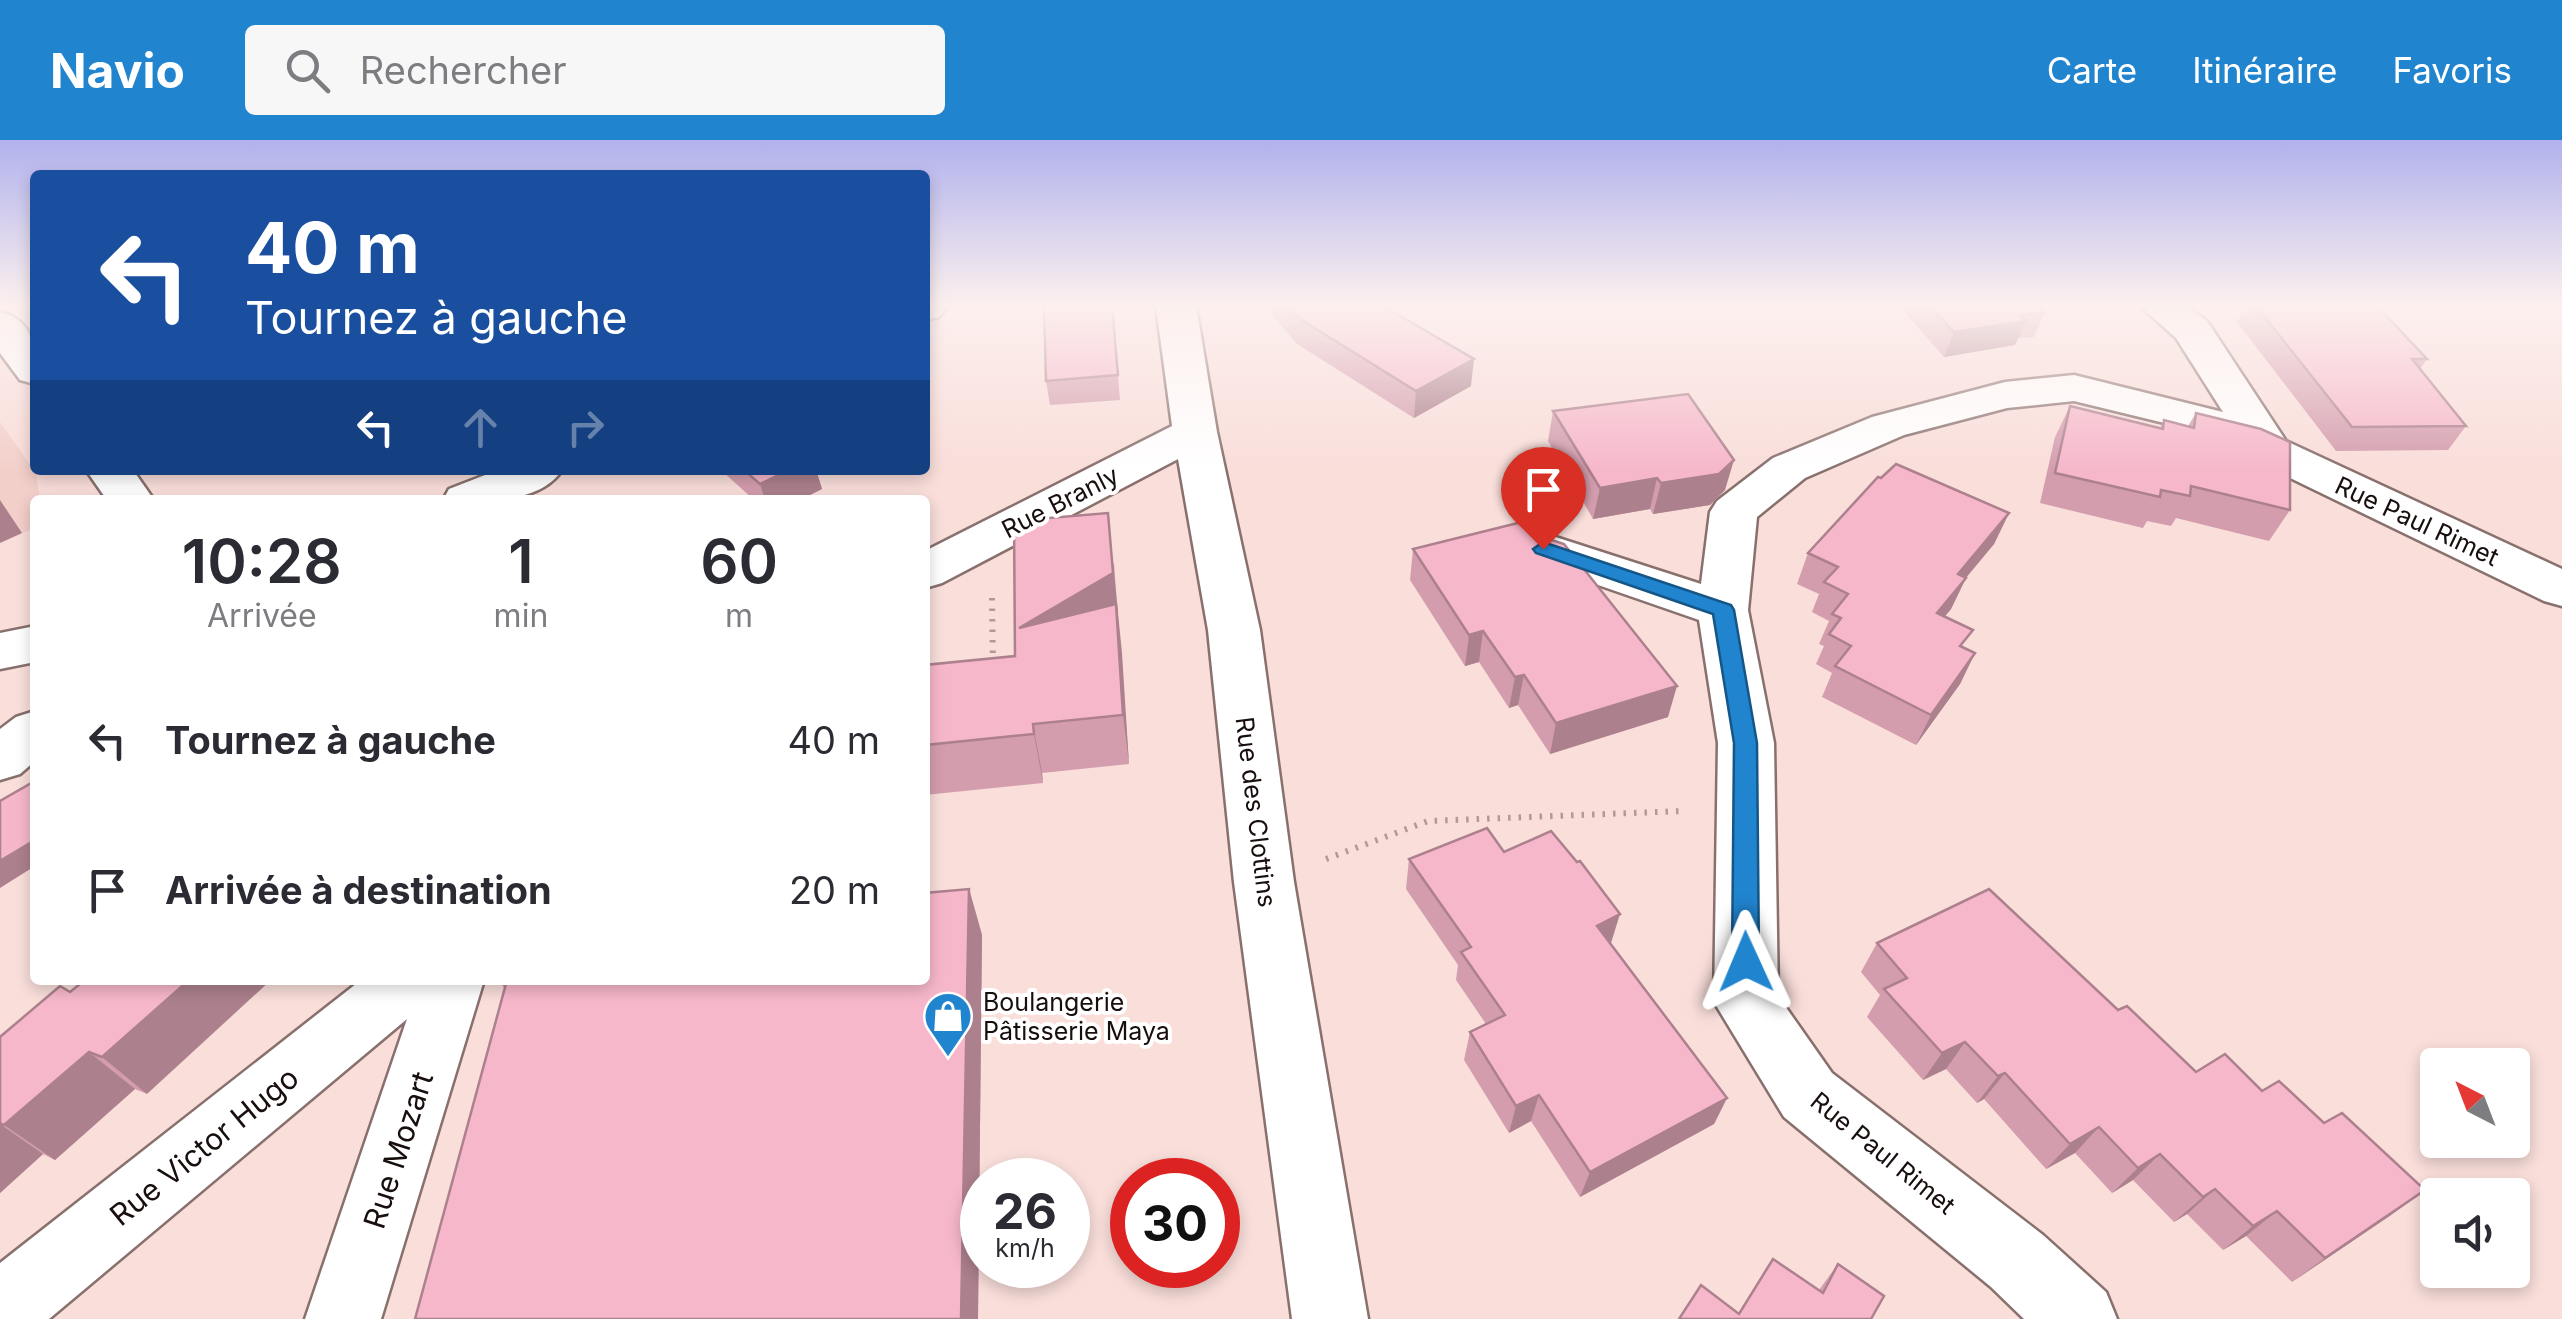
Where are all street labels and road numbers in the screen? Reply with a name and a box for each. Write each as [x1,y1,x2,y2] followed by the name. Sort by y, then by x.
[996,460,1124,544] street label: Rue Branly
[2330,470,2504,572] street label: Rue Paul Rimet
[1229,715,1283,909] street label: Rue des Clottins
[103,1059,305,1233] street label: Rue Victor Hugo
[356,1067,440,1233] street label: Rue Mozart
[1805,1086,1961,1220] street label: Rue Paul Rimet

